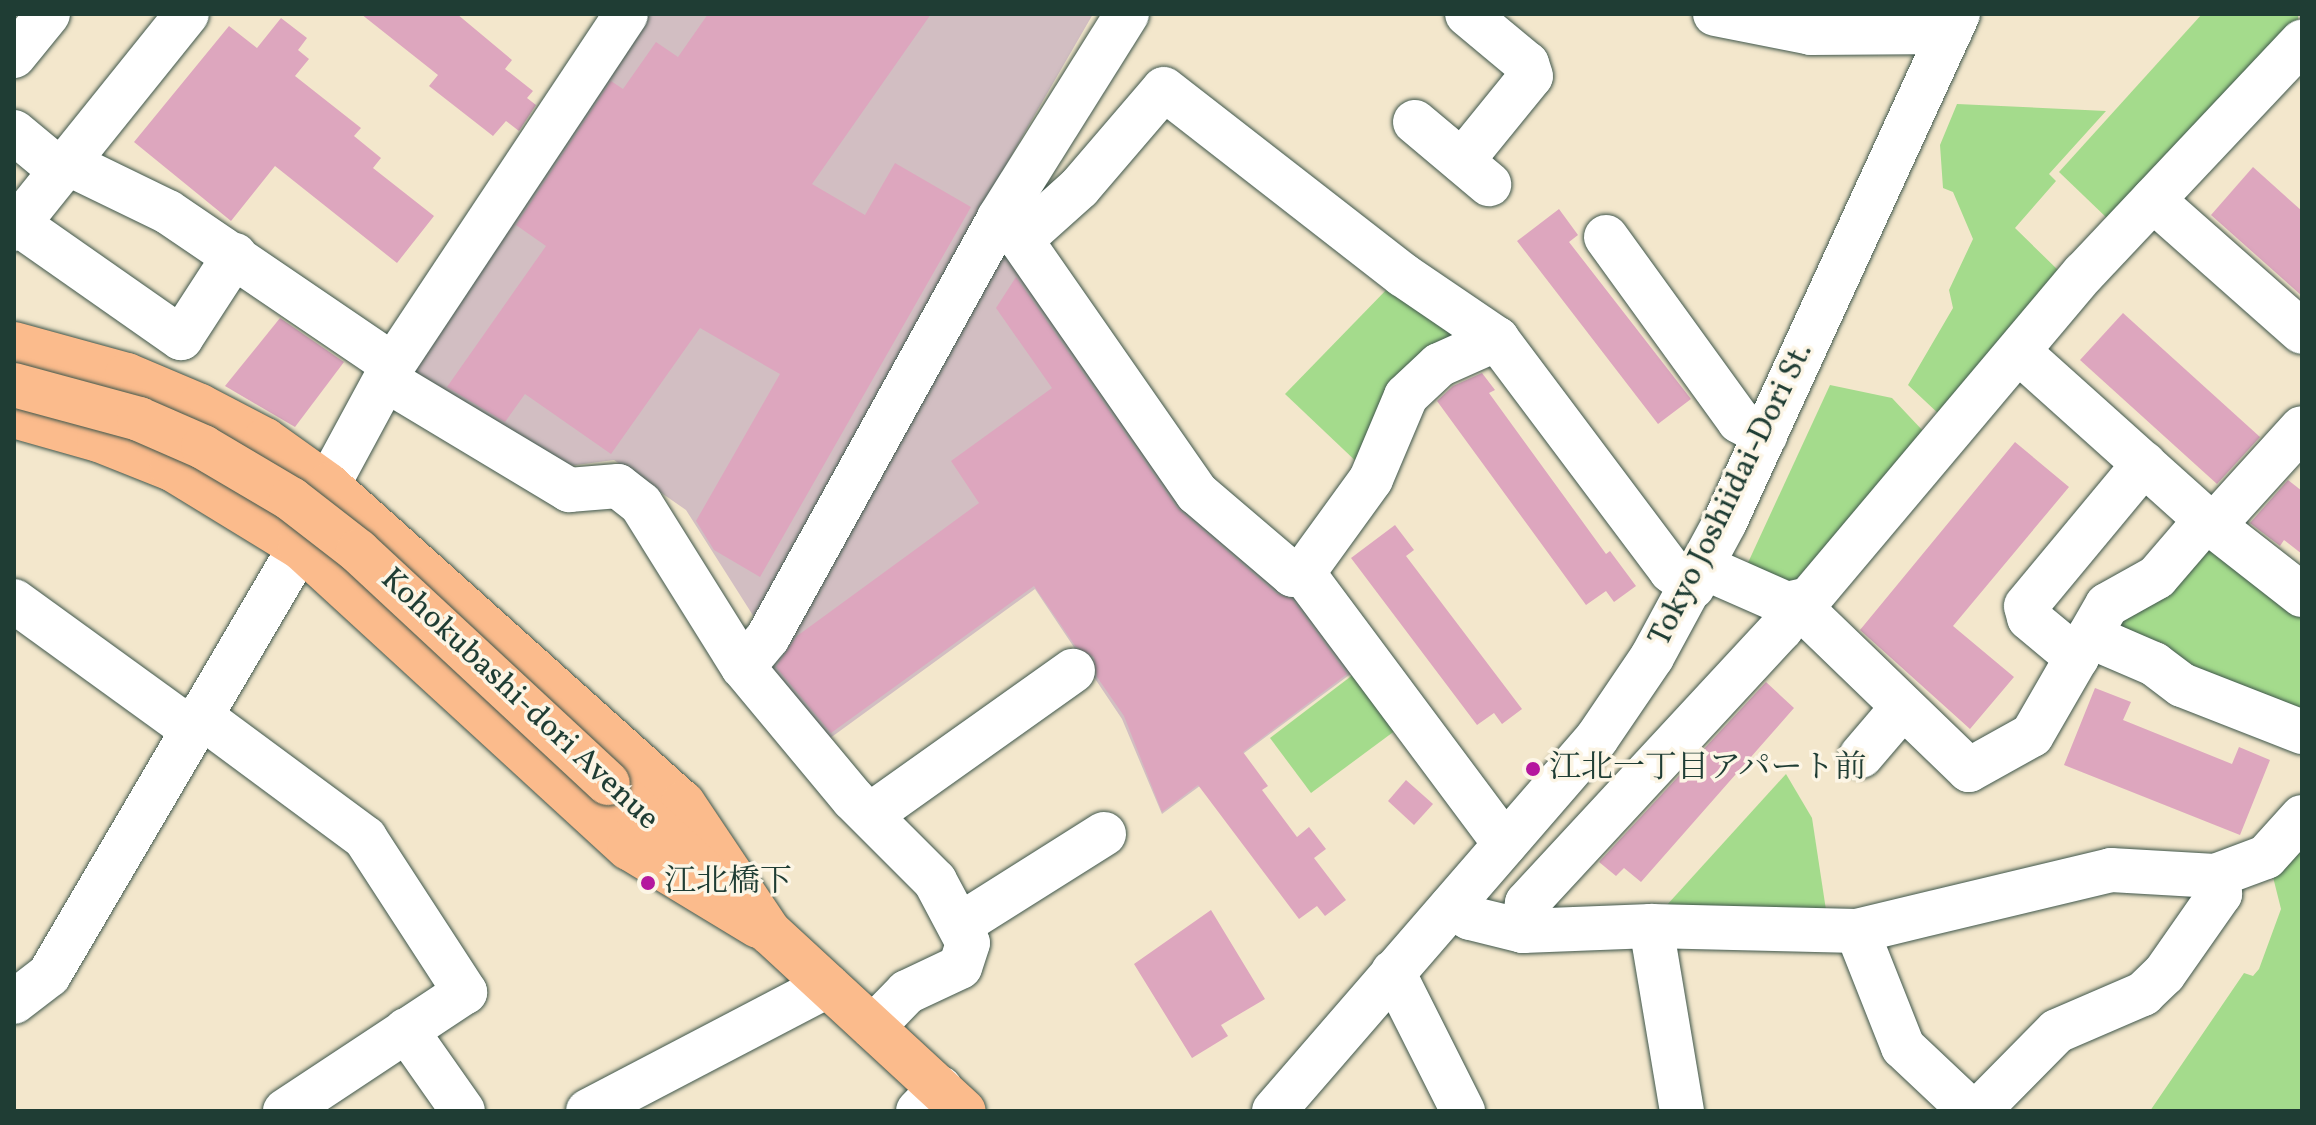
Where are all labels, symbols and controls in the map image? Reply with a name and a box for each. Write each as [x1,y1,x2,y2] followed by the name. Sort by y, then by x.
[1642,337,1822,653] street label: Tokyo Joshiidai-Dori St.
[372,561,666,839] street label: Kohokubashi-dori Avenue
[1549,750,1869,788] place label: 江北一丁目アパート前
[1524,760,1542,778] marker: 江北一丁目アパート前
[664,864,792,902] place label: 江北橋下
[639,874,657,892] marker: 江北橋下

